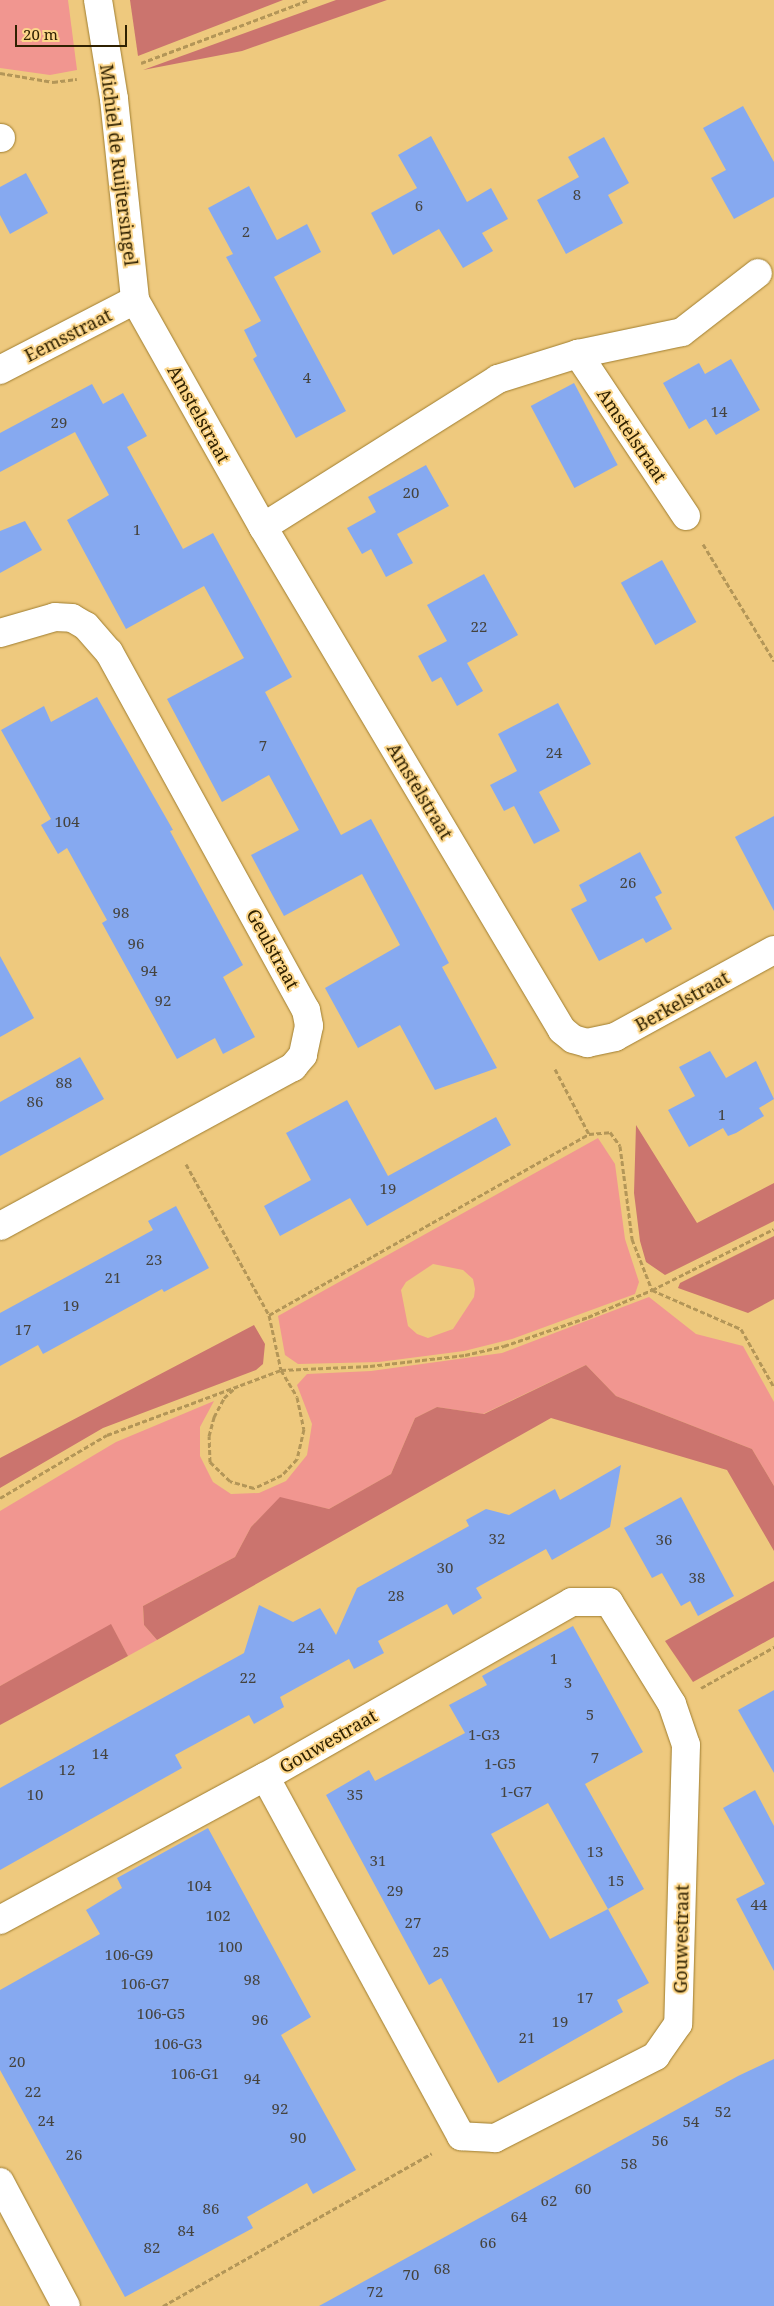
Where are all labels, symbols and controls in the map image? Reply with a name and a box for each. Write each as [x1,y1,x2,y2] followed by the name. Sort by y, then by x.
[18,15,130,47] scale bar
[23,24,58,44] text: 20 m
[96,63,142,267] street label: Michiel de Ruijtersingel
[573,186,581,204] house number: 8
[415,197,423,215] house number: 6
[242,223,250,241] house number: 2
[21,304,115,366] street label: Eemsstraat
[163,361,235,467] street label: Amstelstraat
[303,369,311,387] house number: 4
[593,384,671,486] street label: Amstelstraat
[711,403,727,421] house number: 14
[51,414,67,432] house number: 29
[403,484,419,502] house number: 20
[133,521,141,539] house number: 1
[471,618,487,636] house number: 22
[259,737,267,755] house number: 7
[383,739,457,843] street label: Amstelstraat
[546,744,562,762] house number: 24
[54,813,80,831] house number: 104
[620,874,636,892] house number: 26
[113,904,129,922] house number: 98
[242,905,304,993] street label: Geulstraat
[128,935,144,953] house number: 96
[141,962,157,980] house number: 94
[631,966,733,1036] street label: Berkelstraat
[155,992,171,1010] house number: 92
[56,1074,72,1092] house number: 88
[27,1093,43,1111] house number: 86
[718,1106,726,1124] house number: 1
[380,1180,396,1198] house number: 19
[146,1251,162,1269] house number: 23
[105,1269,121,1287] house number: 21
[63,1297,79,1315] house number: 19
[15,1321,31,1339] house number: 17
[489,1530,505,1548] house number: 32
[656,1531,672,1549] house number: 36
[437,1559,453,1577] house number: 30
[689,1569,705,1587] house number: 38
[388,1587,404,1605] house number: 28
[298,1639,314,1657] house number: 24
[550,1650,558,1668] house number: 1
[240,1669,256,1687] house number: 22
[564,1674,572,1692] house number: 3
[275,1704,381,1778] street label: Gouwestraat
[586,1706,594,1724] house number: 5
[468,1726,500,1744] house number: 1-G3
[92,1745,108,1763] house number: 14
[591,1749,599,1767] house number: 7
[484,1755,516,1773] house number: 1-G5
[59,1761,75,1779] house number: 12
[500,1783,532,1801] house number: 1-G7
[27,1786,43,1804] house number: 10
[347,1786,363,1804] house number: 35
[587,1843,603,1861] house number: 13
[370,1852,386,1870] house number: 31
[608,1872,624,1890] house number: 15
[186,1877,212,1895] house number: 104
[387,1882,403,1900] house number: 29
[669,1884,693,1994] street label: Gouwestraat
[751,1896,767,1914] house number: 44
[205,1907,231,1925] house number: 102
[405,1914,421,1932] house number: 27
[217,1938,243,1956] house number: 100
[433,1943,449,1961] house number: 25
[105,1946,153,1964] house number: 106-G9
[244,1971,260,1989] house number: 98
[121,1975,169,1993] house number: 106-G7
[577,1989,593,2007] house number: 17
[137,2005,185,2023] house number: 106-G5
[252,2011,268,2029] house number: 96
[552,2013,568,2031] house number: 19
[519,2029,535,2047] house number: 21
[154,2035,202,2053] house number: 106-G3
[9,2053,25,2071] house number: 20
[171,2065,219,2083] house number: 106-G1
[244,2070,260,2088] house number: 94
[25,2083,41,2101] house number: 22
[272,2100,288,2118] house number: 92
[715,2103,731,2121] house number: 52
[38,2112,54,2130] house number: 24
[683,2113,699,2131] house number: 54
[290,2129,306,2147] house number: 90
[652,2132,668,2150] house number: 56
[66,2146,82,2164] house number: 26
[621,2155,637,2173] house number: 58
[575,2180,591,2198] house number: 60
[541,2192,557,2210] house number: 62
[203,2200,219,2218] house number: 86
[511,2208,527,2226] house number: 64
[178,2222,194,2240] house number: 84
[480,2234,496,2252] house number: 66
[144,2239,160,2257] house number: 82
[434,2260,450,2278] house number: 68
[403,2266,419,2284] house number: 70
[367,2283,383,2301] house number: 72

